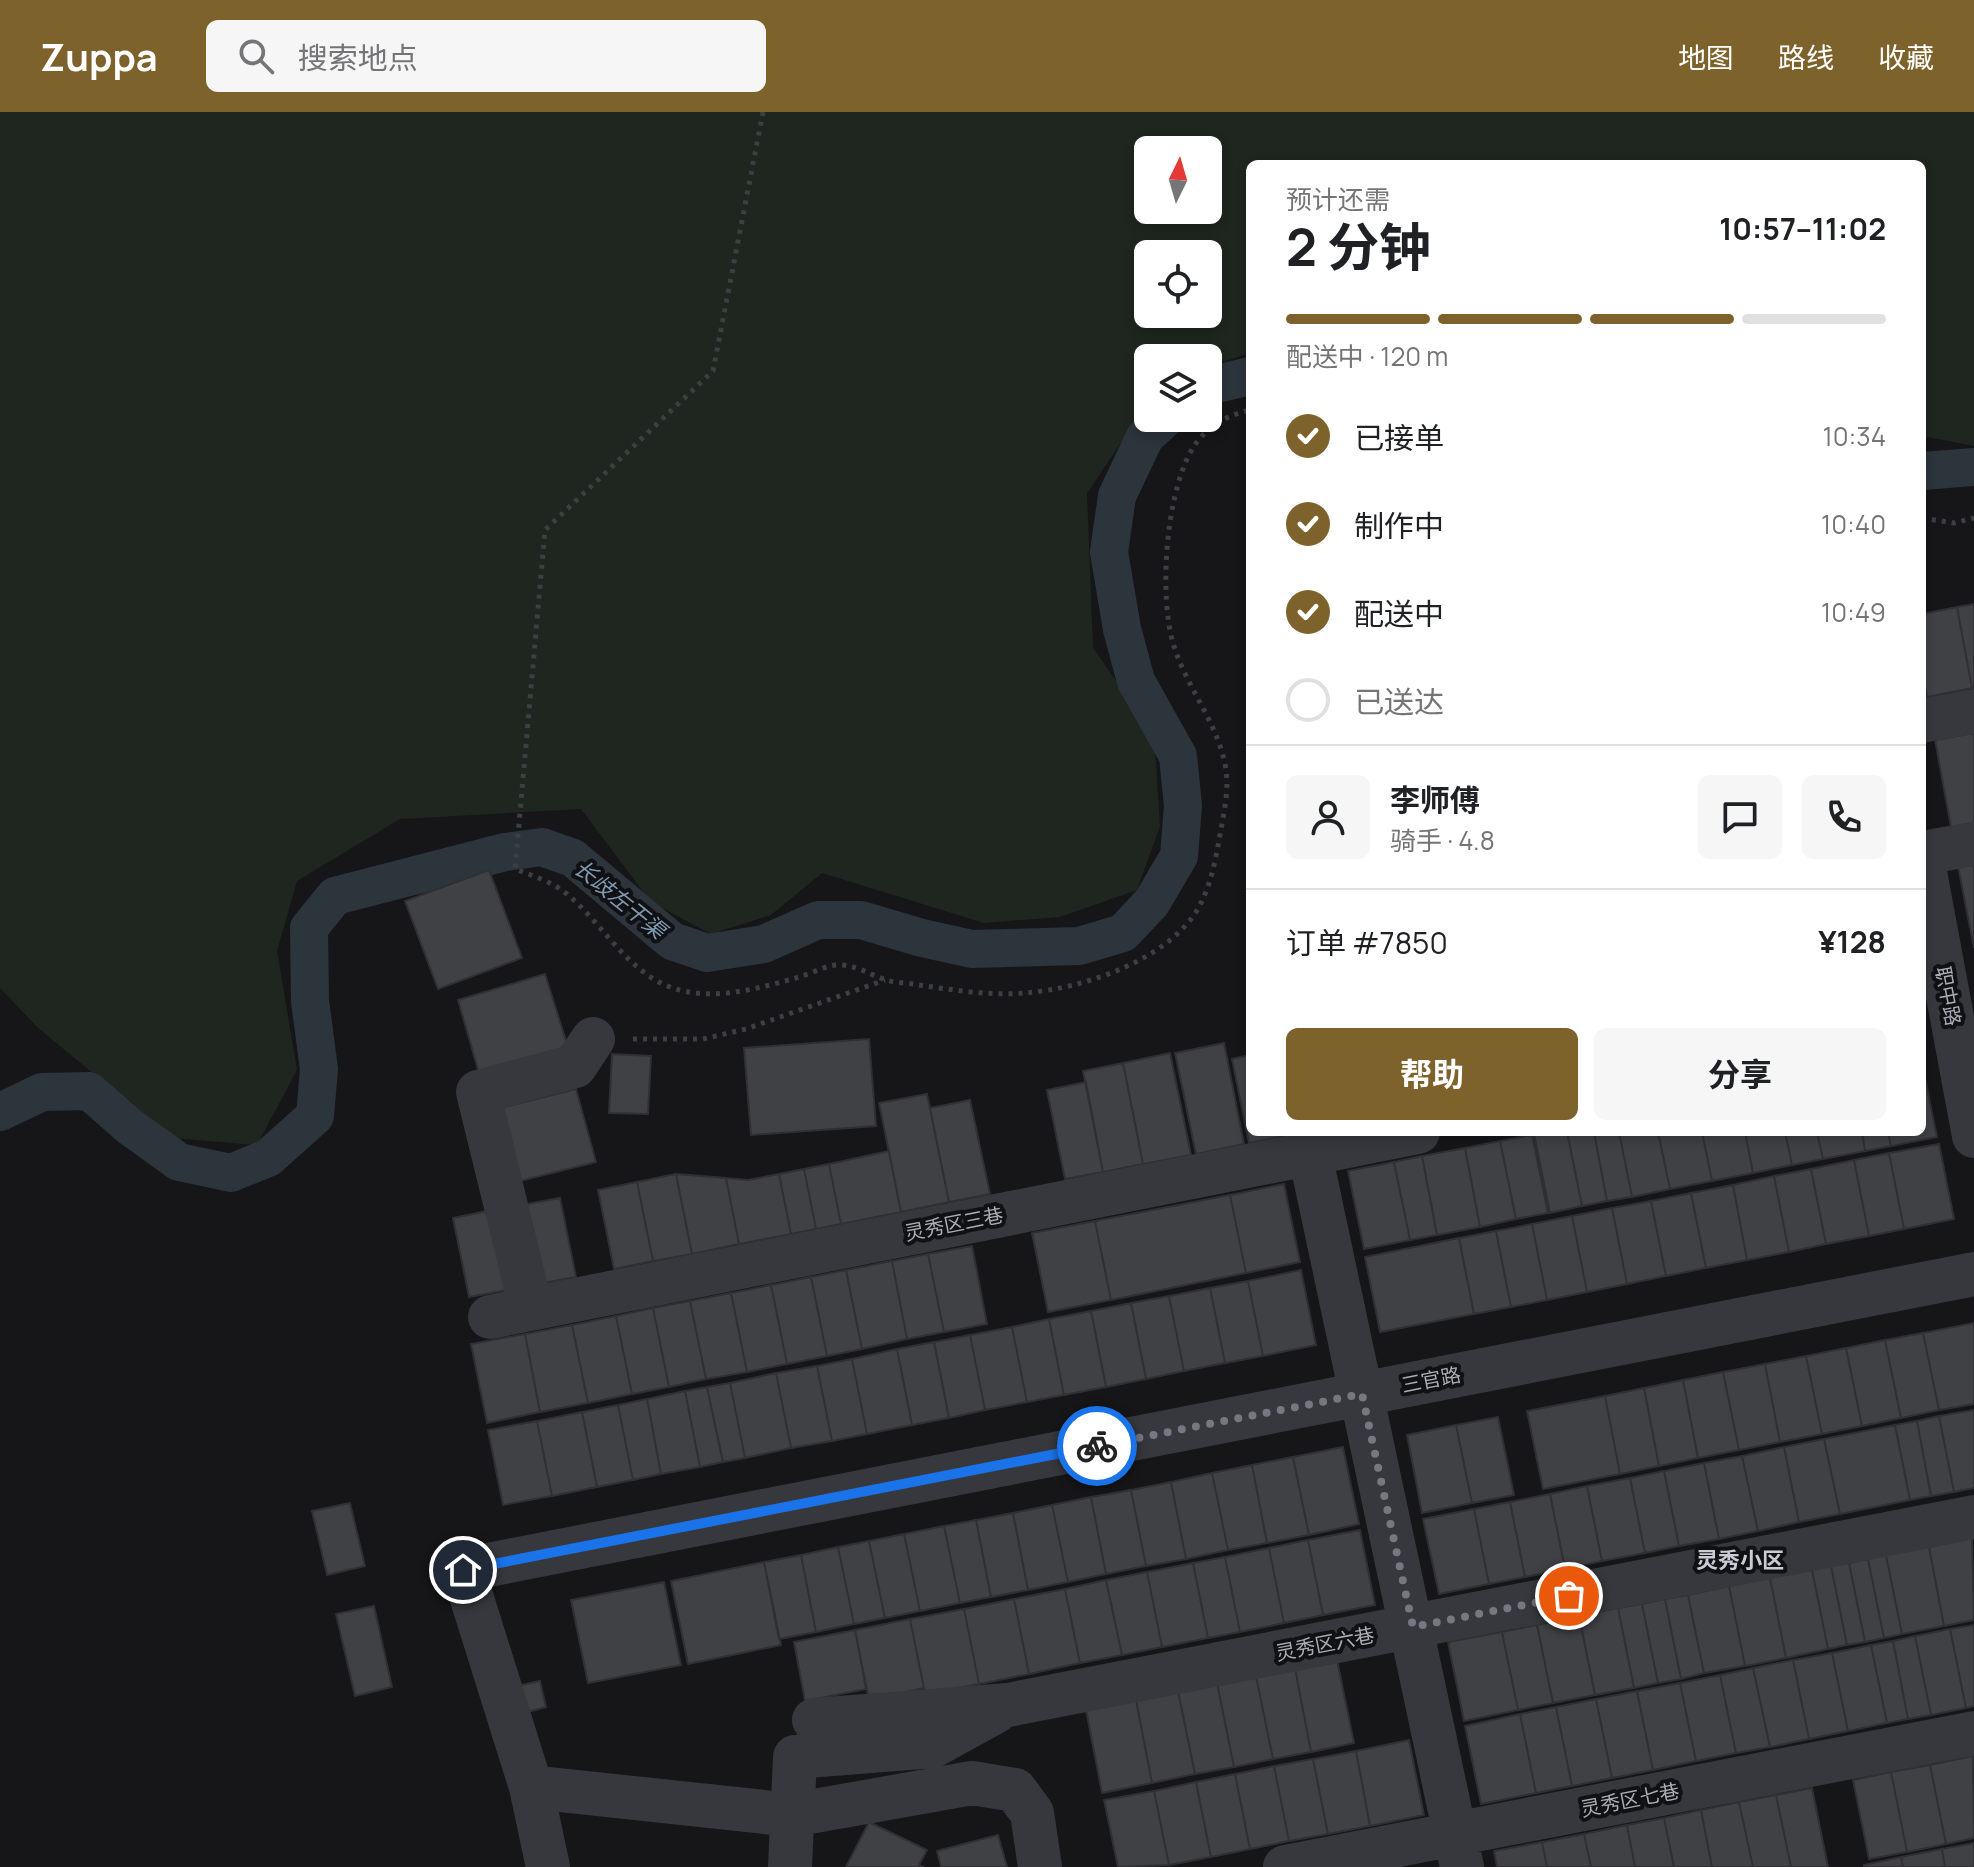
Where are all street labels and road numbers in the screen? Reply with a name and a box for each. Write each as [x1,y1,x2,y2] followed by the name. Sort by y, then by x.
[1930,964,1967,1028] street label: 职中路
[902,1201,1006,1246] street label: 灵秀区三巷
[1399,1361,1463,1398] street label: 三官路
[1273,1621,1377,1666] street label: 灵秀区六巷
[1578,1777,1682,1822] street label: 灵秀区七巷

